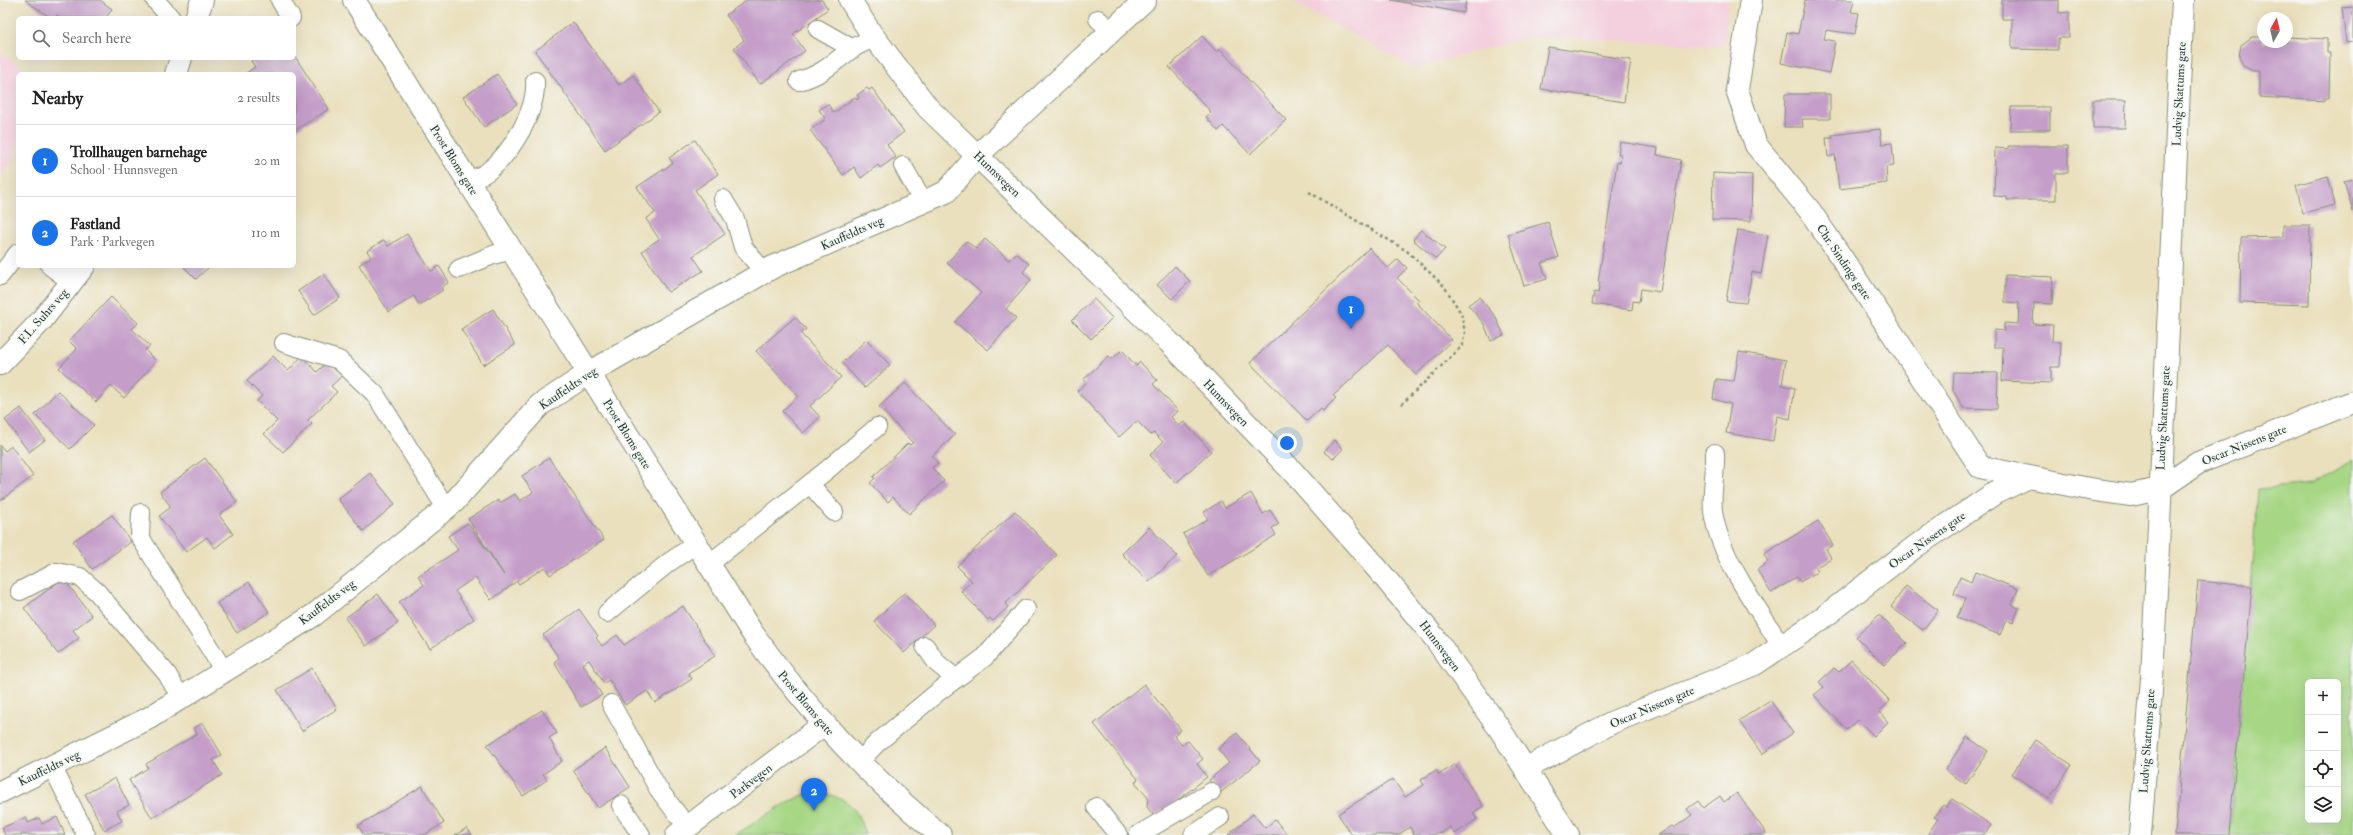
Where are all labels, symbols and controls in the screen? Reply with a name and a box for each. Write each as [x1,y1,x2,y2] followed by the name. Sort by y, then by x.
[2257,12,2293,48] north arrow
[16,16,296,60] search box
[30,27,52,49] icon: search
[62,29,131,48] text: Search here
[2169,41,2190,147] street label: Ludvig Skattums gate
[32,88,83,109] text: Nearby
[237,90,280,106] text: 2 results
[426,122,481,198] street label: Prost Bloms gate
[70,143,207,162] text: Trollhaugen barnehage
[970,148,1023,200] street label: Hunnsvegen
[43,153,47,169] text: 1
[254,153,280,169] text: 20 m
[70,162,178,178] text: School · Hunnsvegen
[819,213,887,254] street label: Kauffeldts veg
[70,215,120,234] text: Fastland
[1813,222,1874,303] street label: Chr. Sindings gate
[42,225,48,241] text: 2
[251,225,280,241] text: 110 m
[70,234,155,250] text: Park · Parkvegen
[15,285,72,347] street label: F.L. Suhrs veg
[1338,296,1364,329] pin: 1
[536,363,601,413] street label: Kauffeldts veg
[2153,365,2174,471] street label: Ludvig Skattums gate
[1200,377,1252,430] street label: Hunnsvegen
[599,396,654,472] street label: Prost Bloms gate
[2200,422,2289,469] street label: Oscar Nissens gate
[1277,433,1297,453] your location
[1886,508,1969,572] street label: Oscar Nissens gate
[296,576,359,628] street label: Kauffeldts veg
[1416,618,1464,675] street label: Hunnsvegen
[774,668,837,739] street label: Prost Bloms gate
[2305,679,2341,823] map controls
[2305,679,2341,715] button: +
[1608,683,1697,732] street label: Oscar Nissens gate
[2136,688,2159,794] street label: Ludvig Skattums gate
[2305,715,2341,751] button: −
[16,747,84,790] street label: Kauffeldts veg
[2305,751,2341,787] button: locate
[727,761,775,802] street label: Parkvegen
[801,778,827,811] pin: 2
[2305,787,2341,823] button: layers

